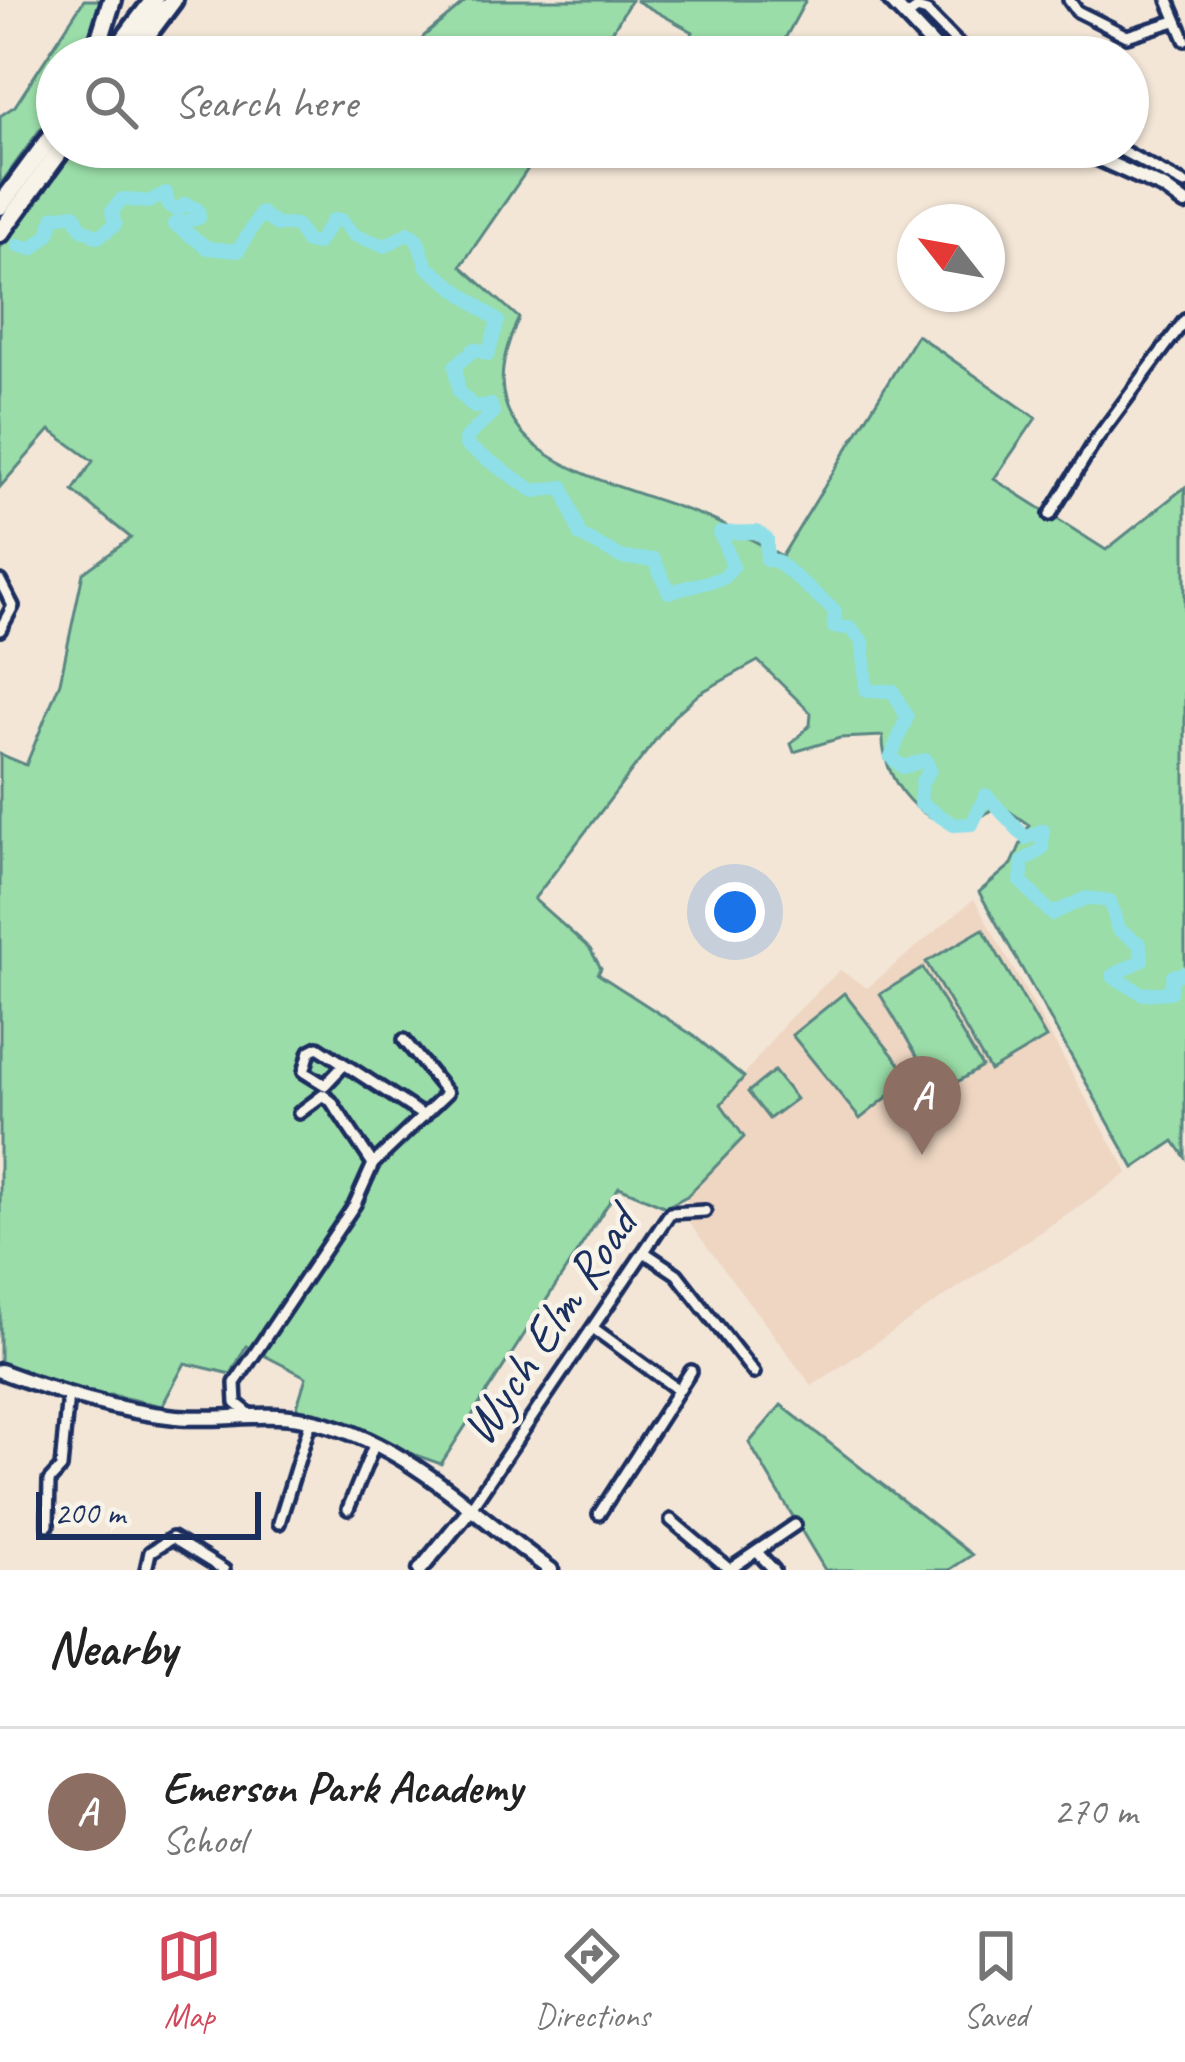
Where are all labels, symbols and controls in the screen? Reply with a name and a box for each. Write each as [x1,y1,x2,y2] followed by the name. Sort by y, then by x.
[36,36,1149,168] search box
[78,69,144,135] icon: search
[174,74,357,131] text: Search here
[897,204,1005,312] north arrow
[705,882,765,942] your location
[883,1056,961,1155] pin: A
[446,1189,656,1457] street label: Wych Elm Road
[36,1486,261,1539] scale bar
[54,1492,125,1534] text: 200 m
[48,1616,176,1680] text: Nearby
[162,1759,522,1816] text: Emerson Park Academy
[77,1787,97,1836] text: A
[1053,1787,1137,1836] text: 270 m
[162,1816,246,1865] text: School
[156,1923,222,2037] tab: Map
[535,1923,650,2037] tab: Directions
[963,1923,1029,2037] tab: Saved

